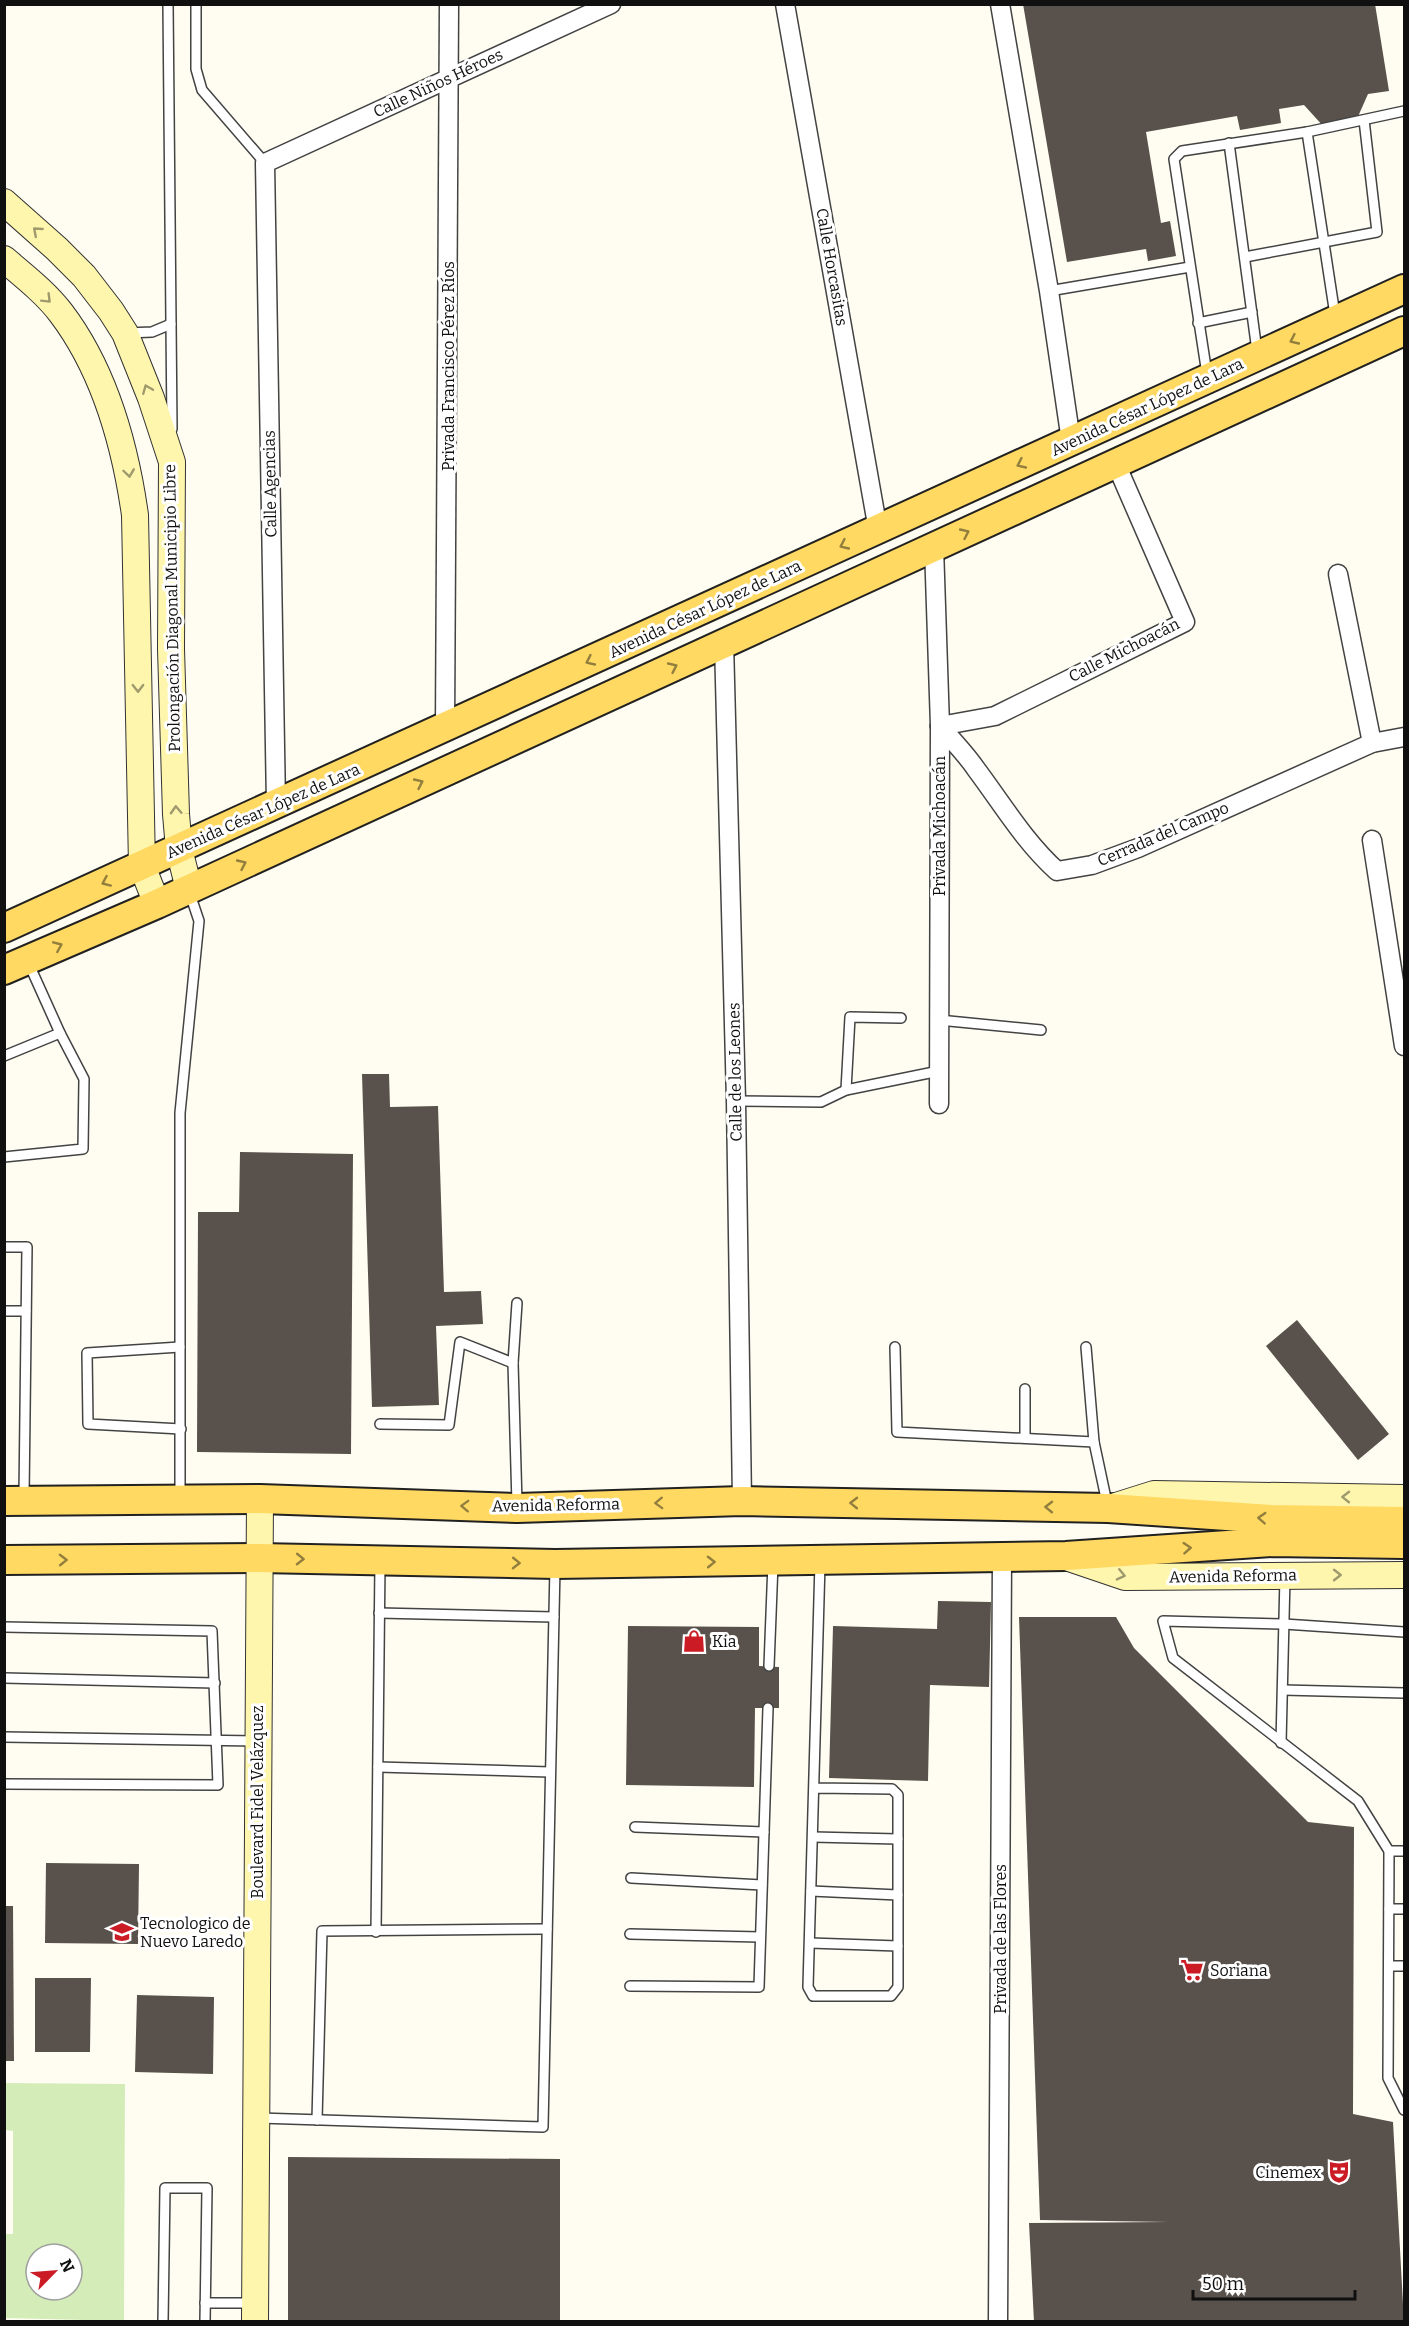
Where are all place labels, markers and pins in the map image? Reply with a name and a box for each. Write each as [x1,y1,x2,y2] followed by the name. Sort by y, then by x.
[681,1628,707,1654] shop icon: Kia
[712,1632,737,1651] place label: Kia
[140,1914,251,1951] place label: Tecnologico de Nuevo Laredo
[109,1919,135,1945] school or university icon: Tecnologico de Nuevo Laredo
[1179,1957,1205,1983] supermarket icon: Soriana
[1210,1961,1268,1980] place label: Soriana
[1326,2159,1352,2185] theatre icon: Cinemex
[1255,2163,1321,2182] place label: Cinemex

